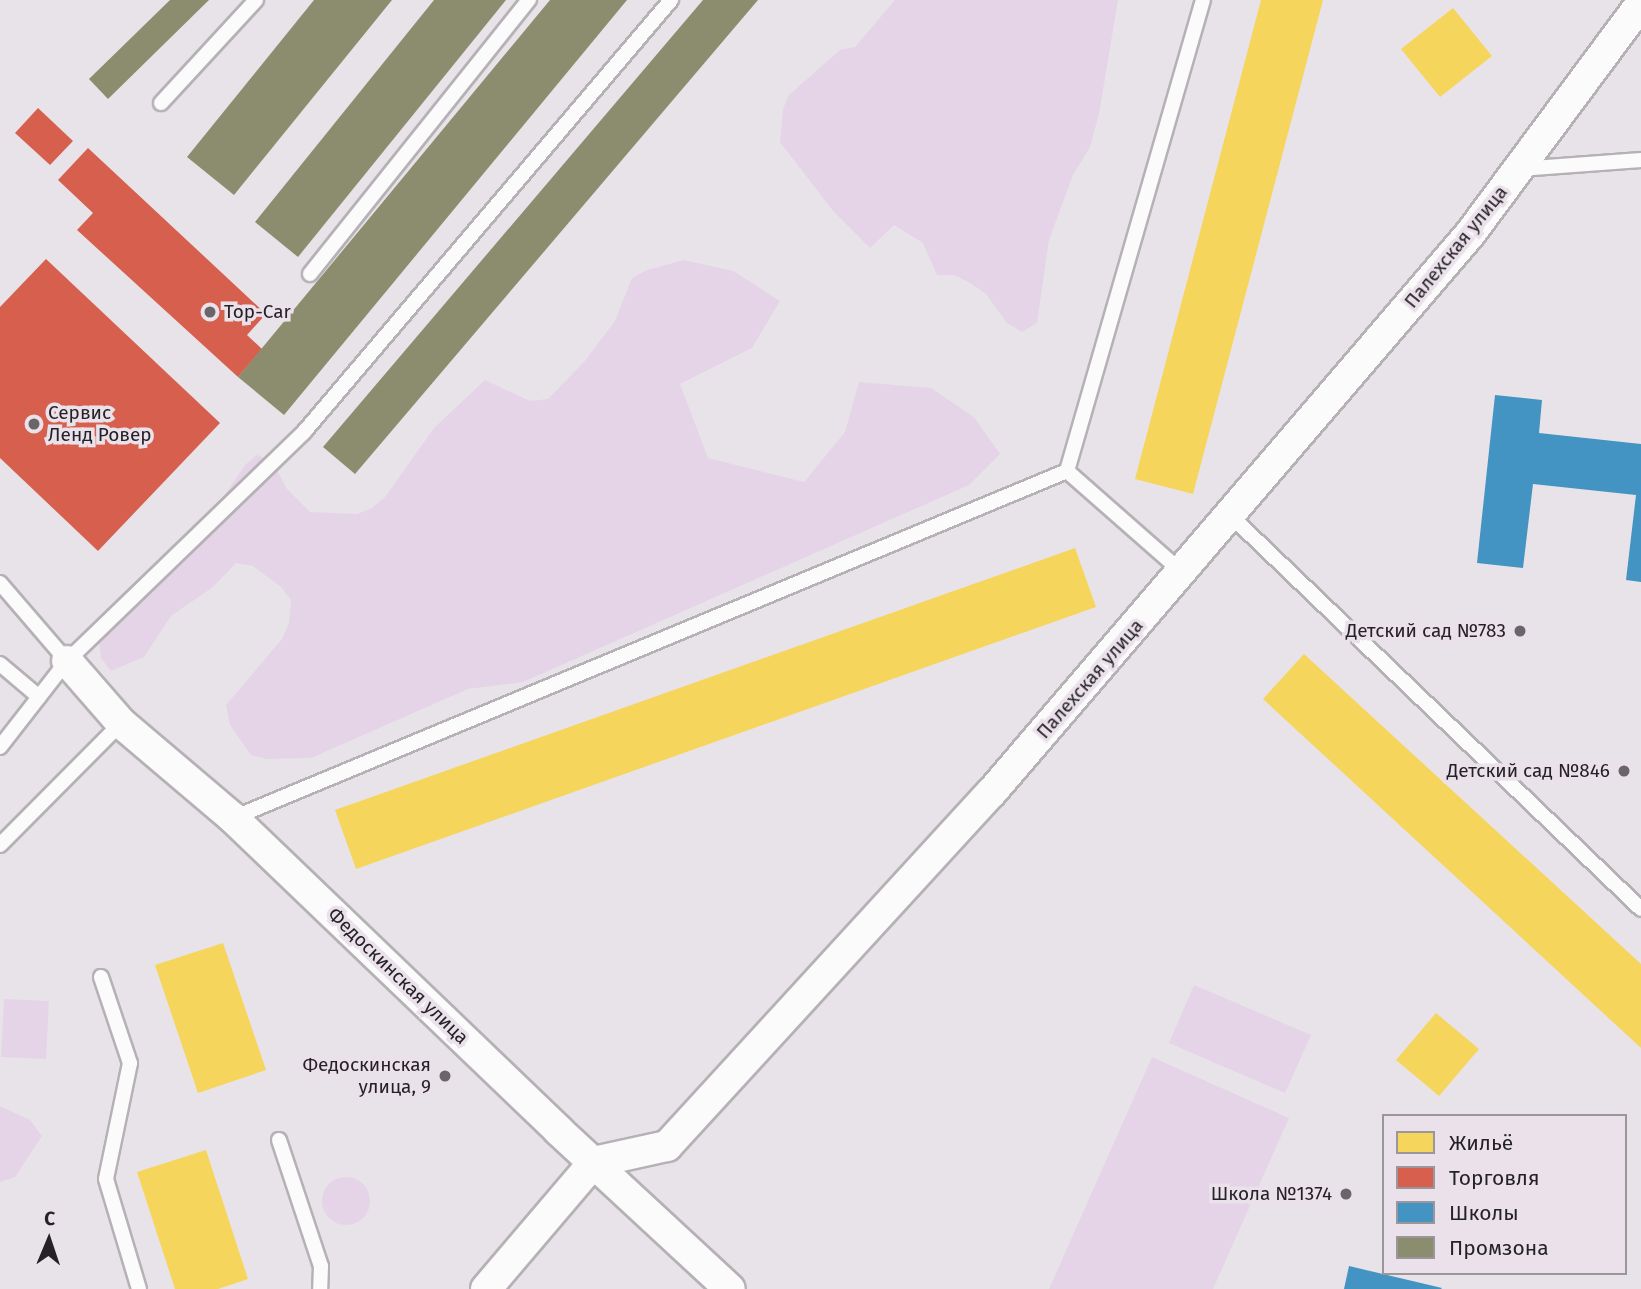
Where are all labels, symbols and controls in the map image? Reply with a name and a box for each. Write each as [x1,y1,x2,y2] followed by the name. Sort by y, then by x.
[1400,181,1512,313] street label: Палехская улица
[224,301,291,323] place label: Top-Car
[202,304,218,320] marker: Top-Car
[48,402,152,446] place label: Сервис Ленд Ровер
[26,416,42,432] marker: Сервис Ленд Ровер
[1032,615,1148,743] street label: Палехская улица
[1346,620,1506,642] place label: Детский сад №783
[1512,623,1528,639] marker: Детский сад №783
[1447,760,1610,782] place label: Детский сад №846
[1616,763,1632,779] marker: Детский сад №846
[323,903,473,1049] street label: Федоскинская улица
[303,1054,431,1098] place label: Федоскинская улица, 9
[437,1068,453,1084] marker: Федоскинская улица, 9
[1382,1114,1627,1275] legend
[1449,1130,1513,1156] text: Жильё
[1449,1165,1540,1191] text: Торговля
[1211,1183,1332,1205] place label: Школа №1374
[1338,1186,1354,1202] marker: Школа №1374
[1449,1200,1519,1226] text: Школы
[14,1205,84,1275] north arrow
[44,1207,56,1230] text: С
[1449,1235,1549,1261] text: Промзона

